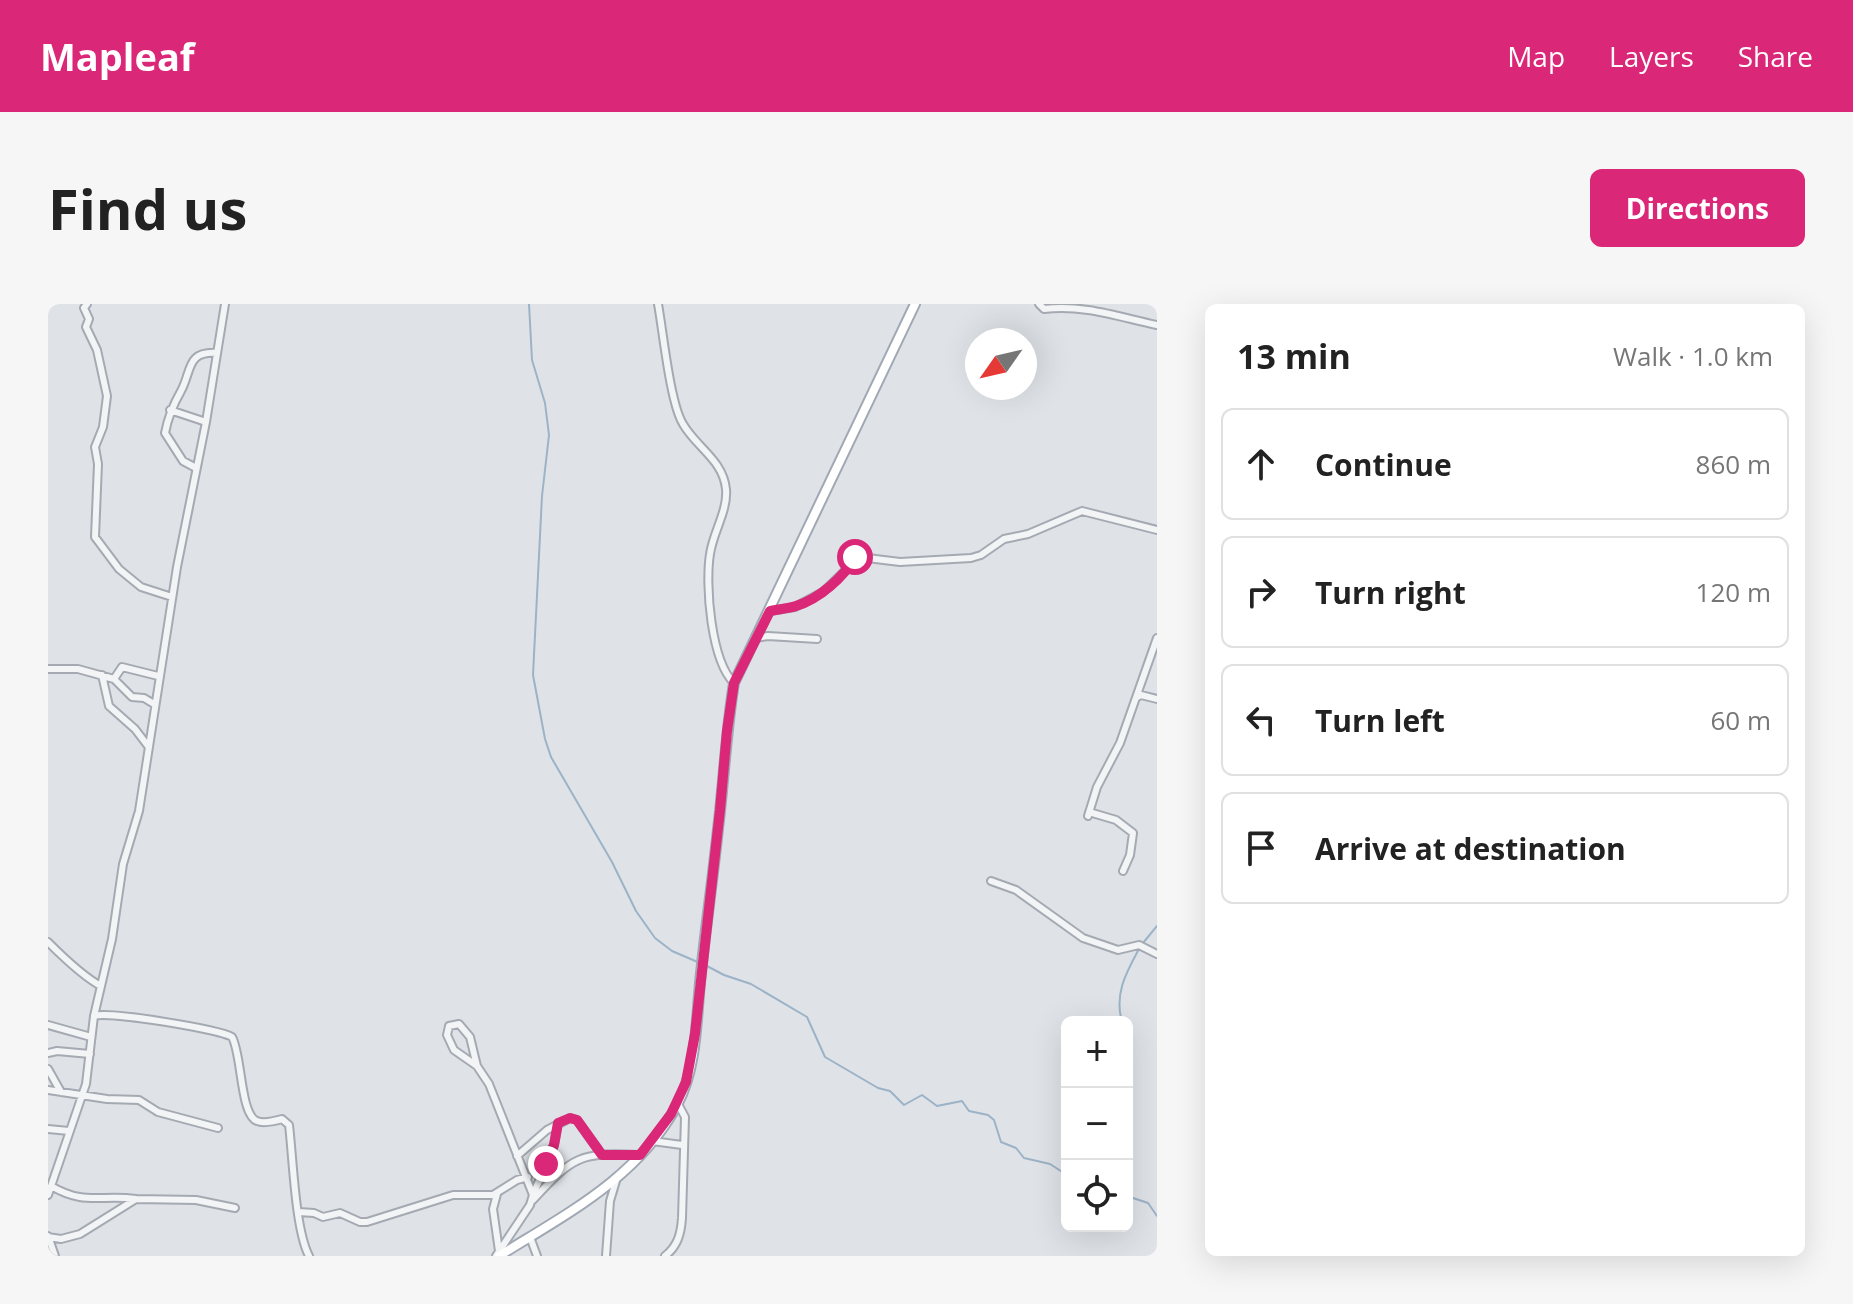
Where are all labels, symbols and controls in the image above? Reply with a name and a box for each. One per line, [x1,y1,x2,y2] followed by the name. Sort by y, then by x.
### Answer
[40,30,195,82] text: Mapleaf
[1507,37,1565,75] text: Map
[1609,37,1694,75] text: Layers
[1738,37,1813,75] text: Share
[1590,169,1805,247] button: Directions
[48,170,247,246] text: Find us
[965,328,1037,400] north arrow
[1237,333,1351,379] text: 13 min
[1613,338,1773,374] text: Walk · 1.0 km
[1239,442,1283,486] icon: ahead
[1315,444,1452,485] text: Continue
[1696,446,1771,482] text: 860 m
[837,539,873,575] route start
[1239,570,1283,614] icon: right
[1315,572,1466,613] text: Turn right
[1696,574,1771,610] text: 120 m
[1239,698,1283,742] icon: left
[1315,700,1445,741] text: Turn left
[1710,702,1771,738] text: 60 m
[1239,826,1283,870] icon: arrive
[1315,828,1626,869] text: Arrive at destination
[1061,1016,1133,1232] map controls
[1061,1016,1133,1088] button: +
[1061,1088,1133,1160] button: −
[528,1146,564,1182] route end
[1061,1160,1133,1232] button: locate

